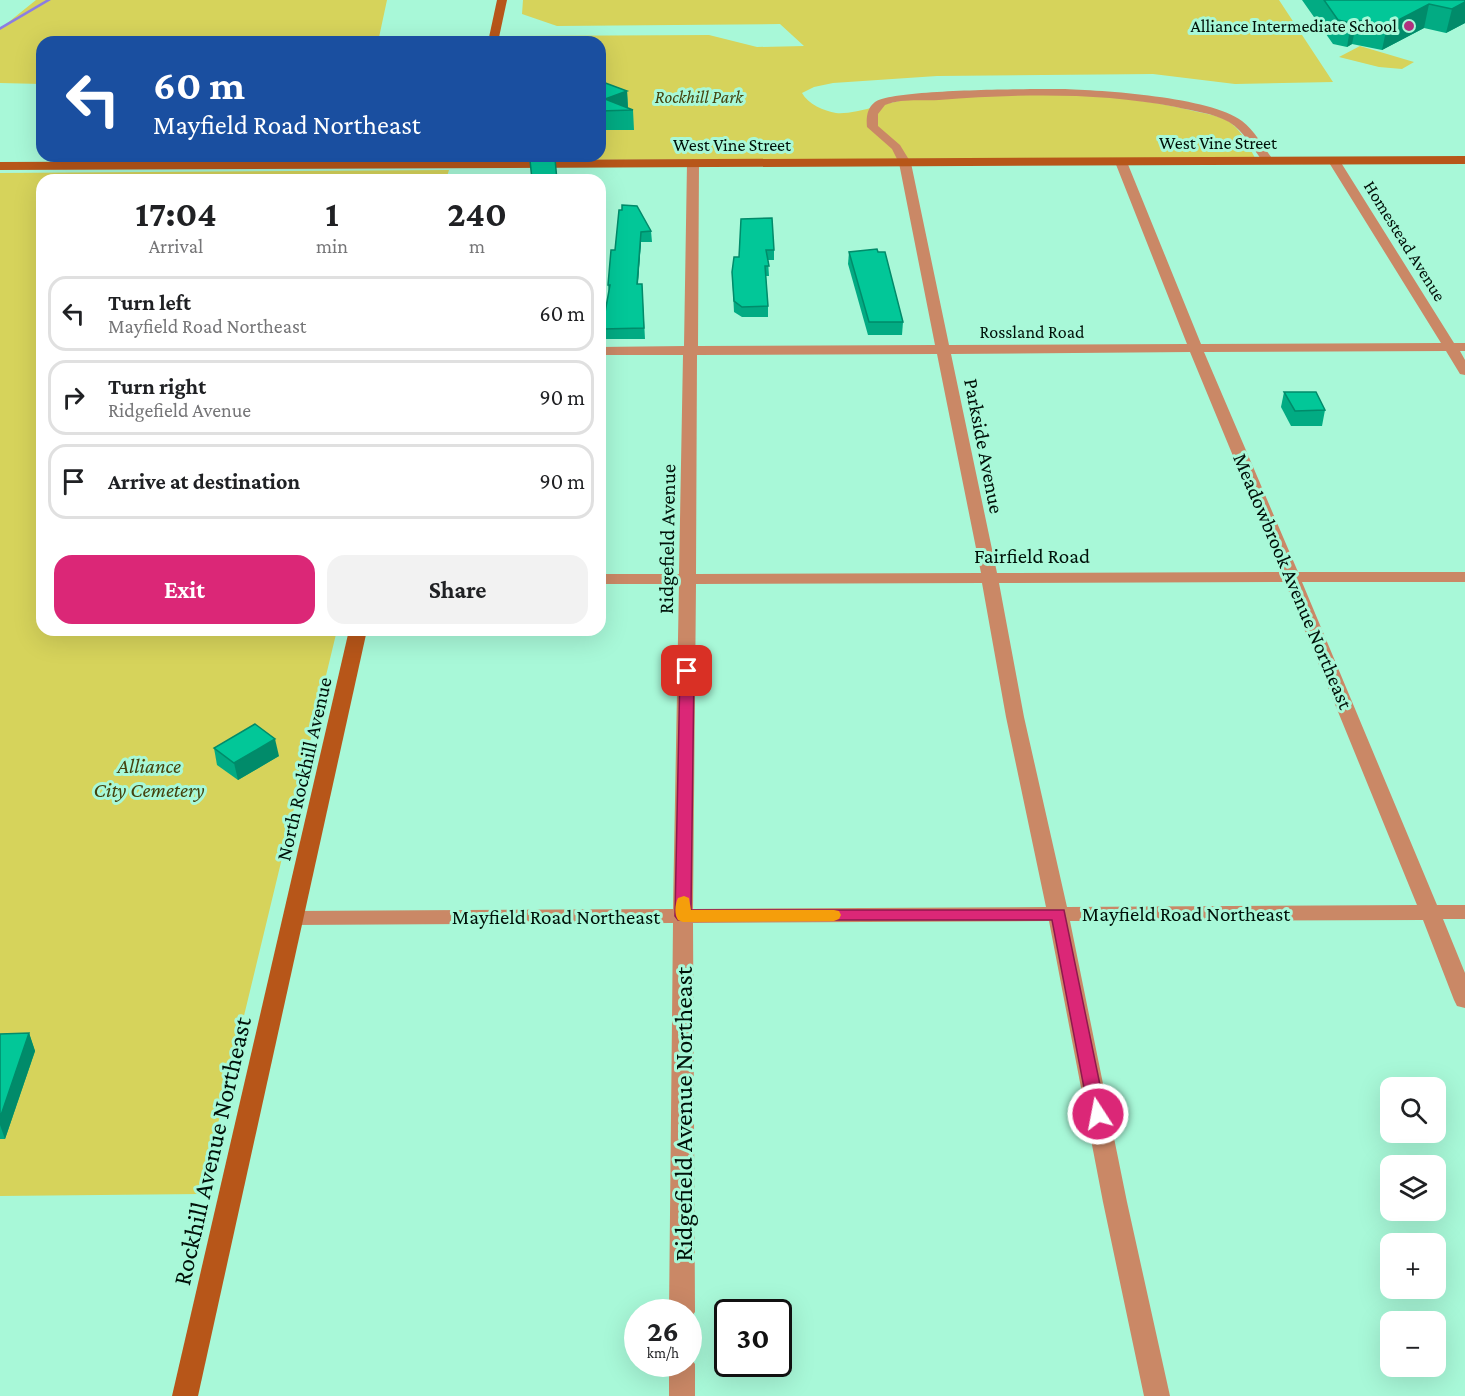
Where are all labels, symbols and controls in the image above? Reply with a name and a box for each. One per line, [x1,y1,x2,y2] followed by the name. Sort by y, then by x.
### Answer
[1191,16,1397,36] place label: Alliance Intermediate School
[1402,19,1416,33] marker: Alliance Intermediate School
[54,60,132,138] icon: left
[153,61,245,108] text: 60 m
[655,87,744,107] park label: Rockhill Park
[153,110,421,140] text: Mayfield Road Northeast
[1159,133,1278,153] street label: West Vine Street
[673,135,792,155] street label: West Vine Street
[1360,177,1450,305] street label: Homestead Avenue
[135,194,217,234] text: 17:04
[325,194,339,234] text: 1
[447,194,507,234] text: 240
[149,235,203,257] text: Arrival
[316,235,348,257] text: min
[469,235,485,257] text: m
[108,290,191,315] text: Turn left
[57,297,90,330] icon: left
[540,301,585,326] text: 60 m
[108,315,306,337] text: Mayfield Road Northeast
[980,322,1085,342] street label: Rossland Road
[108,374,206,399] text: Turn right
[959,376,1009,516] street label: Parkside Avenue
[57,381,90,414] icon: right
[540,385,585,410] text: 90 m
[108,399,251,421] text: Ridgefield Avenue
[1228,450,1358,713] street label: Meadowbrook Avenue Northeast
[654,464,680,614] street label: Ridgefield Avenue
[57,465,90,498] icon: arrive
[108,469,300,494] text: Arrive at destination
[540,469,585,494] text: 90 m
[974,544,1090,568] street label: Fairfield Road
[54,555,315,624] button: Exit
[327,555,588,624] button: Share
[661,645,712,696] pin
[670,654,703,687] icon: arrive
[271,675,337,863] street label: North Rockhill Avenue
[93,754,205,802] park label: Alliance City Cemetery
[1082,902,1291,926] street label: Mayfield Road Northeast
[452,905,661,929] street label: Mayfield Road Northeast
[669,966,698,1261] street label: Ridgefield Avenue Northeast
[167,1014,257,1288] street label: Rockhill Avenue Northeast
[1380,1077,1446,1377] map controls
[1380,1077,1446,1143] button: search
[1066,1082,1130,1146] position arrow
[1380,1155,1446,1221] button: layers
[1380,1233,1446,1299] button: +
[714,1299,792,1377] speed limit sign: 30
[1380,1311,1446,1377] button: −
[647,1314,679,1347] text: 26
[647,1345,679,1361] text: km/h

